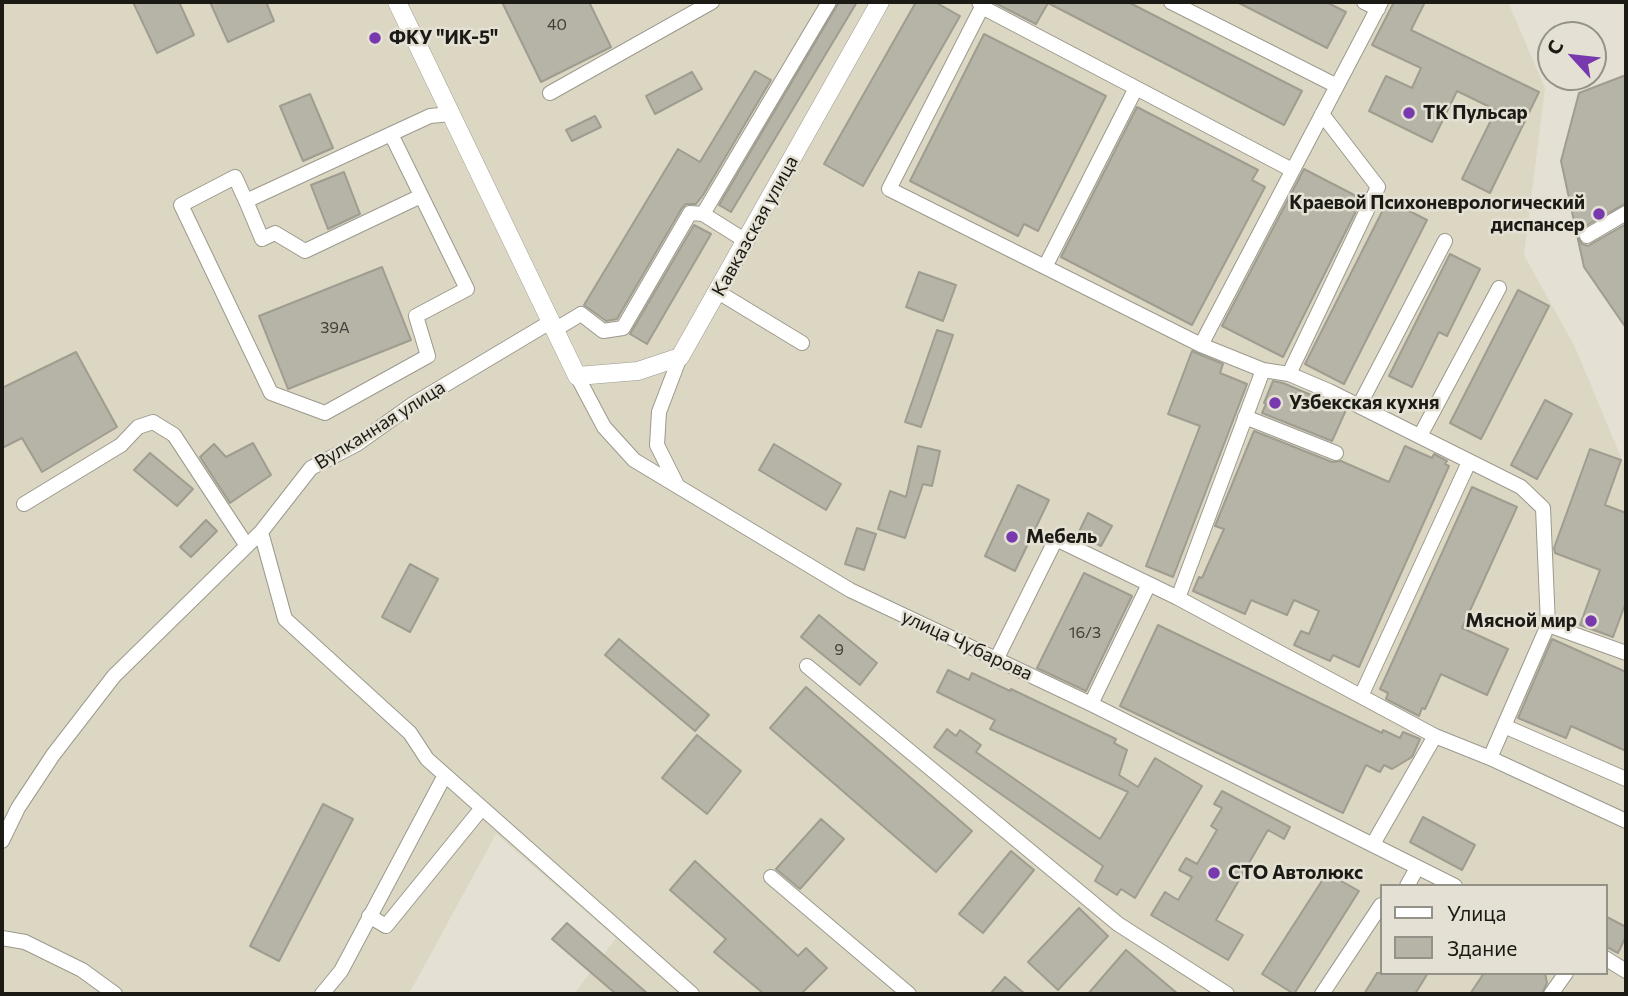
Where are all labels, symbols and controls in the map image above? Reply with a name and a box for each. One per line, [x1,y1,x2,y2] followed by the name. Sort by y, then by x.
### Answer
[547,15,567,35] house number: 40
[1537,21,1607,91] north arrow
[389,27,498,49] place label: ФКУ "ИК-5"
[367,30,383,46] marker: ФКУ "ИК-5"
[1541,36,1568,58] text: С
[1423,102,1528,124] place label: ТК Пульсар
[1401,105,1417,121] marker: ТК Пульсар
[707,152,803,300] street label: Кавказская улица
[1289,192,1585,236] place label: Краевой Психоневрологический диспансер
[1591,206,1607,222] marker: Краевой Психоневрологический диспансер
[320,318,350,338] house number: 39А
[311,376,449,474] street label: Вулканная улица
[1289,392,1440,414] place label: Узбекская кухня
[1267,395,1283,411] marker: Узбекская кухня
[1026,526,1097,548] place label: Мебель
[1004,529,1020,545] marker: Мебель
[898,605,1036,685] street label: улица Чубарова
[1466,610,1577,632] place label: Мясной мир
[1583,613,1599,629] marker: Мясной мир
[1069,623,1101,643] house number: 16/3
[834,640,844,660] house number: 9
[1228,862,1363,884] place label: СТО Автолюкс
[1206,865,1222,881] marker: СТО Автолюкс
[1380,884,1607,975] legend
[1447,900,1506,925] text: Улица
[1447,935,1517,960] text: Здание

